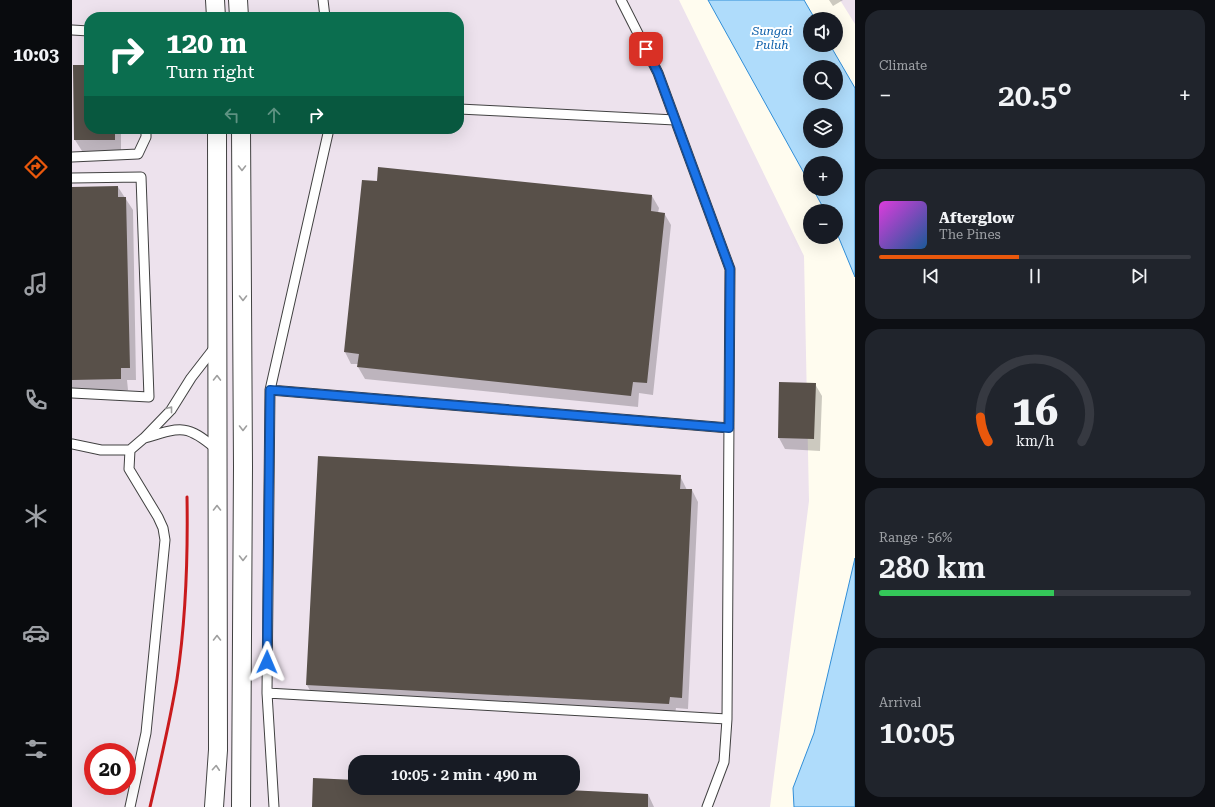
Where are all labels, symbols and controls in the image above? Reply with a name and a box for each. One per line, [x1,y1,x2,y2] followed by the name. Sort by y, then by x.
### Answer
[803,12,843,244] map controls
[803,12,843,52] button: sound
[751,24,792,52] water label: Sungai Puluh
[166,27,247,60] text: 120 m
[100,28,152,80] icon: right
[629,32,663,66] pin
[635,38,657,60] icon: arrive
[13,44,59,65] text: 10:03
[879,58,927,73] text: Climate
[803,60,843,100] button: search
[166,61,254,82] text: Turn right
[998,78,1072,113] text: 20.5°
[879,83,891,108] text: −
[1179,83,1191,108] text: +
[221,104,243,126] icon: left
[263,104,285,126] icon: ahead
[305,104,327,126] icon: right
[803,108,843,148] button: layers
[22,153,50,181] icon: directions
[803,156,843,196] button: +
[238,165,246,171] one-way arrow
[803,204,843,244] button: −
[939,209,1014,227] text: Afterglow
[939,227,1001,242] text: The Pines
[920,265,942,287] icon: previous
[1024,265,1046,287] icon: pause
[1128,265,1150,287] icon: next
[22,270,50,298] icon: music
[239,295,247,301] one-way arrow
[213,375,222,381] one-way arrow
[1012,385,1058,434] text: 16
[22,386,50,414] icon: phone
[165,407,172,414] one-way arrow
[239,425,247,431] one-way arrow
[1016,432,1054,448] text: km/h
[22,502,50,530] icon: climate
[213,505,221,511] one-way arrow
[879,530,952,545] text: Range · 56%
[879,550,986,585] text: 280 km
[239,555,247,561] one-way arrow
[22,619,50,647] icon: car
[213,635,221,641] one-way arrow
[246,641,288,683] position arrow
[879,695,921,710] text: Arrival
[879,715,955,750] text: 10:05
[22,735,50,763] icon: filters
[84,743,136,795] speed limit sign: 20
[212,765,221,771] one-way arrow
[391,766,537,784] text: 10:05 · 2 min · 490 m

